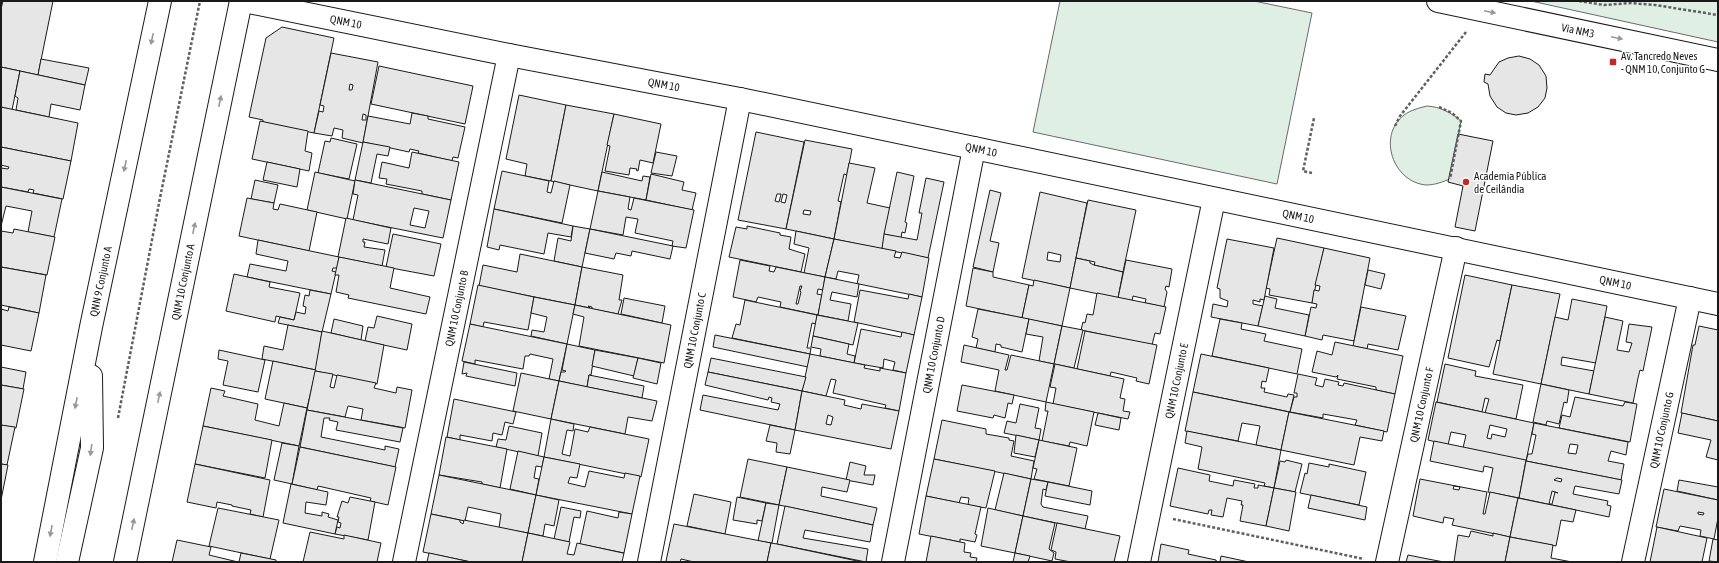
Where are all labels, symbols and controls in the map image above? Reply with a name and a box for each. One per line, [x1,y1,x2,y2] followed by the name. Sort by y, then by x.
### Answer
[1484,9,1496,15] one-way arrow
[329,13,363,31] street label: QNM 10
[1560,21,1596,40] street label: Via NM3
[149,33,155,45] one-way arrow
[1611,36,1623,42] one-way arrow
[1621,50,1705,75] place label: Av. Tancredo Neves - QNM 10, Conjunto G
[1608,57,1618,67] marker: Av. Tancredo Neves - QNM 10, Conjunto G
[647,76,681,93] street label: QNM 10
[218,95,224,107] one-way arrow
[964,140,998,159] street label: QNM 10
[122,160,128,172] one-way arrow
[1474,170,1546,195] place label: Academia Pública de Ceilândia
[1461,177,1471,187] marker: Academia Pública de Ceilândia
[1281,207,1315,225] street label: QNM 10
[191,222,197,234] one-way arrow
[169,242,197,321] street label: QNM 10 Conjunto A
[87,245,114,318] street label: QNN 9 Conjunto A
[443,269,470,347] street label: QNM 10 Conjunto B
[1598,273,1632,292] street label: QNM 10
[681,291,708,369] street label: QNM 10 Conjunto C
[920,315,947,394] street label: QNM 10 Conjunto D
[1163,342,1190,420] street label: QNM 10 Conjunto E
[1407,366,1436,443] street label: QNM 10 Conjunto F
[156,390,162,403] one-way arrow
[1647,391,1676,469] street label: QNM 10 Conjunto G
[73,397,79,409] one-way arrow
[88,443,94,456] one-way arrow
[130,518,136,530] one-way arrow
[48,525,54,537] one-way arrow

